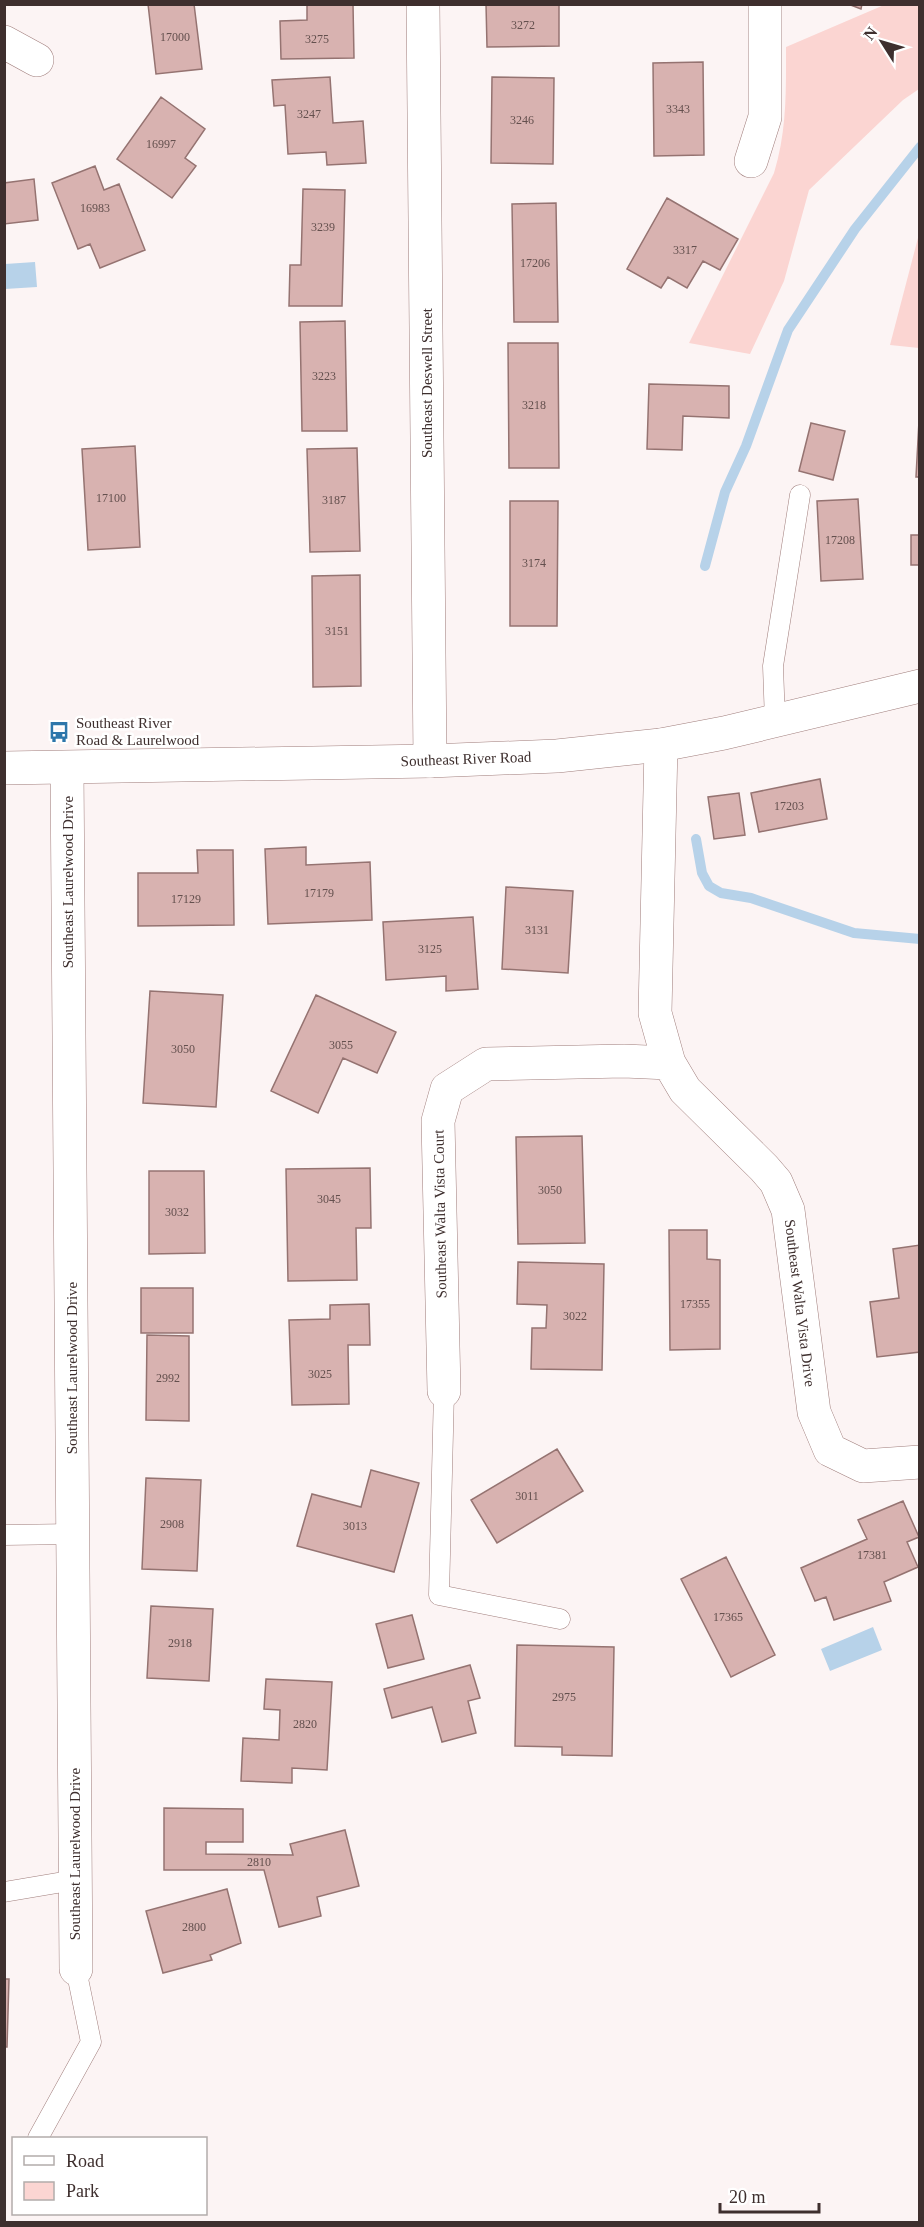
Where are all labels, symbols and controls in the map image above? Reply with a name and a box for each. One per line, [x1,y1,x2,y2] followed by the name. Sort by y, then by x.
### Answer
[852,12,912,72] north arrow
[511,18,535,32] house number: 3272
[860,23,881,43] text: N
[160,30,190,44] house number: 17000
[305,32,329,46] house number: 3275
[666,102,690,116] house number: 3343
[297,107,321,121] house number: 3247
[510,113,534,127] house number: 3246
[146,137,176,151] house number: 16997
[80,201,110,215] house number: 16983
[311,220,335,234] house number: 3239
[673,243,697,257] house number: 3317
[520,256,550,270] house number: 17206
[419,307,435,458] street label: Southeast Deswell Street
[312,369,336,383] house number: 3223
[522,398,546,412] house number: 3218
[96,491,126,505] house number: 17100
[322,493,346,507] house number: 3187
[825,533,855,547] house number: 17208
[522,556,546,570] house number: 3174
[325,624,349,638] house number: 3151
[76,715,200,748] place label: Southeast River Road & Laurelwood
[47,720,71,744] bus stop icon: Southeast River Road & Laurelwood
[400,749,532,769] street label: Southeast River Road
[60,795,76,968] street label: Southeast Laurelwood Drive
[774,799,804,813] house number: 17203
[304,886,334,900] house number: 17179
[171,892,201,906] house number: 17129
[525,923,549,937] house number: 3131
[418,942,442,956] house number: 3125
[329,1038,353,1052] house number: 3055
[171,1042,195,1056] house number: 3050
[431,1129,449,1298] street label: Southeast Walta Vista Court
[538,1183,562,1197] house number: 3050
[317,1192,341,1206] house number: 3045
[165,1205,189,1219] house number: 3032
[782,1218,818,1388] street label: Southeast Walta Vista Drive
[64,1281,80,1454] street label: Southeast Laurelwood Drive
[680,1297,710,1311] house number: 17355
[563,1309,587,1323] house number: 3022
[308,1367,332,1381] house number: 3025
[156,1371,180,1385] house number: 2992
[515,1489,539,1503] house number: 3011
[160,1517,184,1531] house number: 2908
[343,1519,367,1533] house number: 3013
[857,1548,887,1562] house number: 17381
[713,1610,743,1624] house number: 17365
[168,1636,192,1650] house number: 2918
[552,1690,576,1704] house number: 2975
[293,1717,317,1731] house number: 2820
[67,1767,83,1940] street label: Southeast Laurelwood Drive
[247,1855,271,1869] house number: 2810
[182,1920,206,1934] house number: 2800
[12,2137,207,2215] legend
[66,2151,104,2171] text: Road
[720,2176,819,2214] scale bar
[66,2181,99,2201] text: Park
[729,2187,766,2207] text: 20 m

